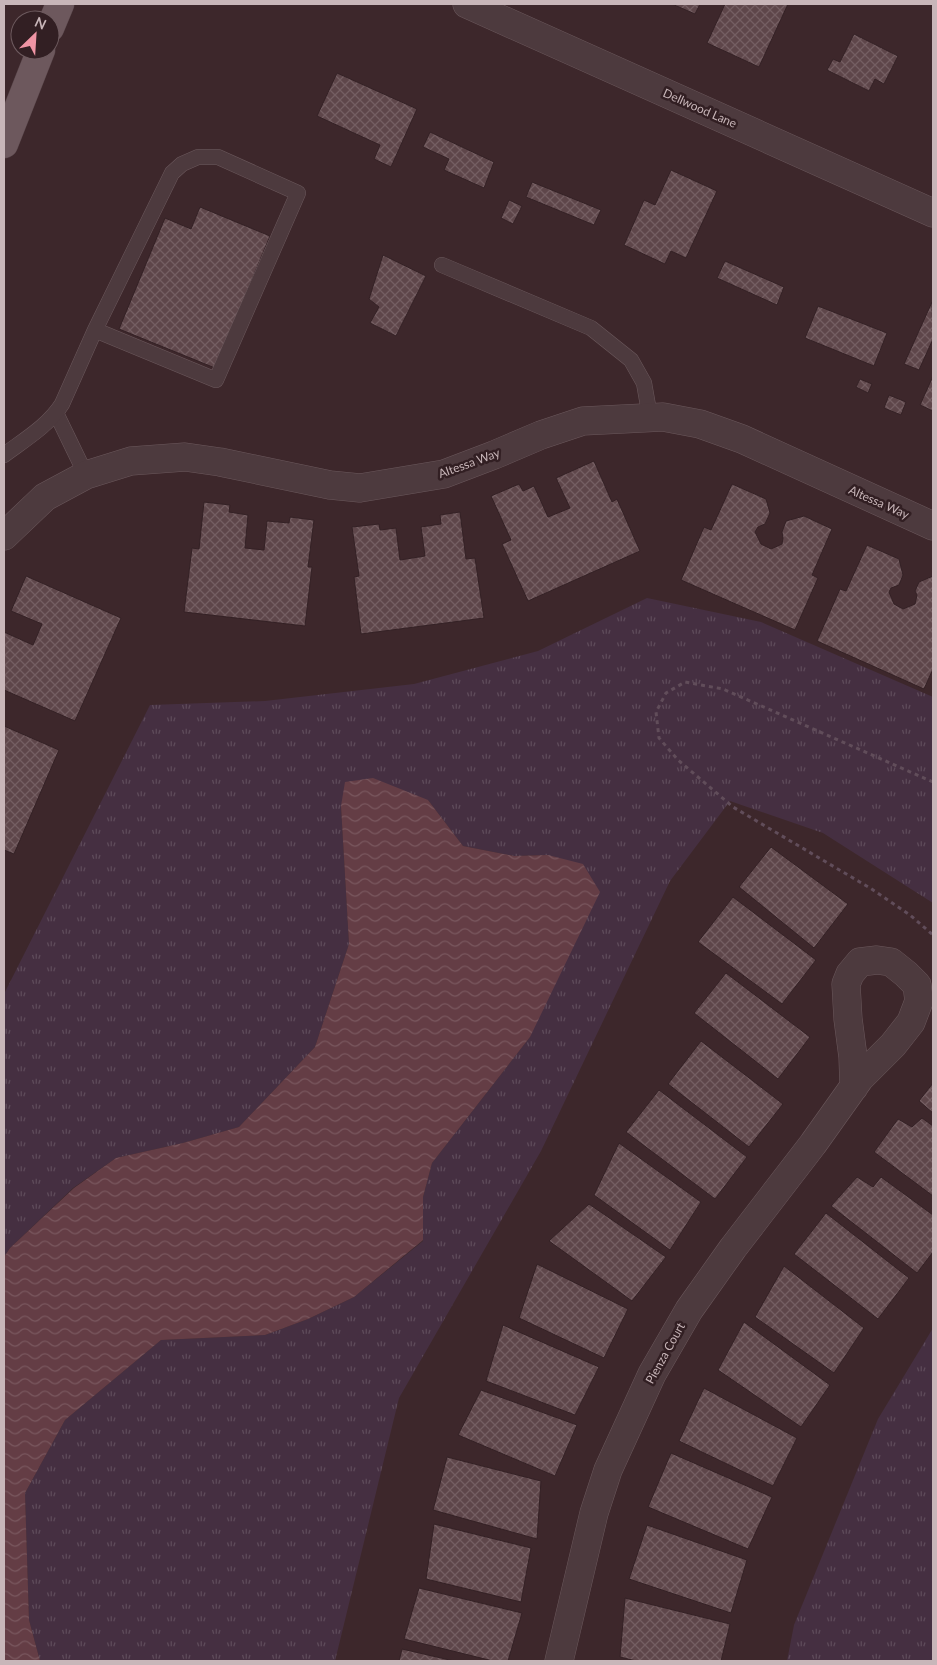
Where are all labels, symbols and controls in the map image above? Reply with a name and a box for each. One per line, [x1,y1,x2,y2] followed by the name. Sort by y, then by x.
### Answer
[10,10,60,60] north arrow
[32,13,49,33] text: N
[661,85,739,131] street label: Dellwood Lane
[436,445,503,481] street label: Altessa Way
[846,482,912,522] street label: Altessa Way
[642,1319,688,1386] street label: Pienza Court

